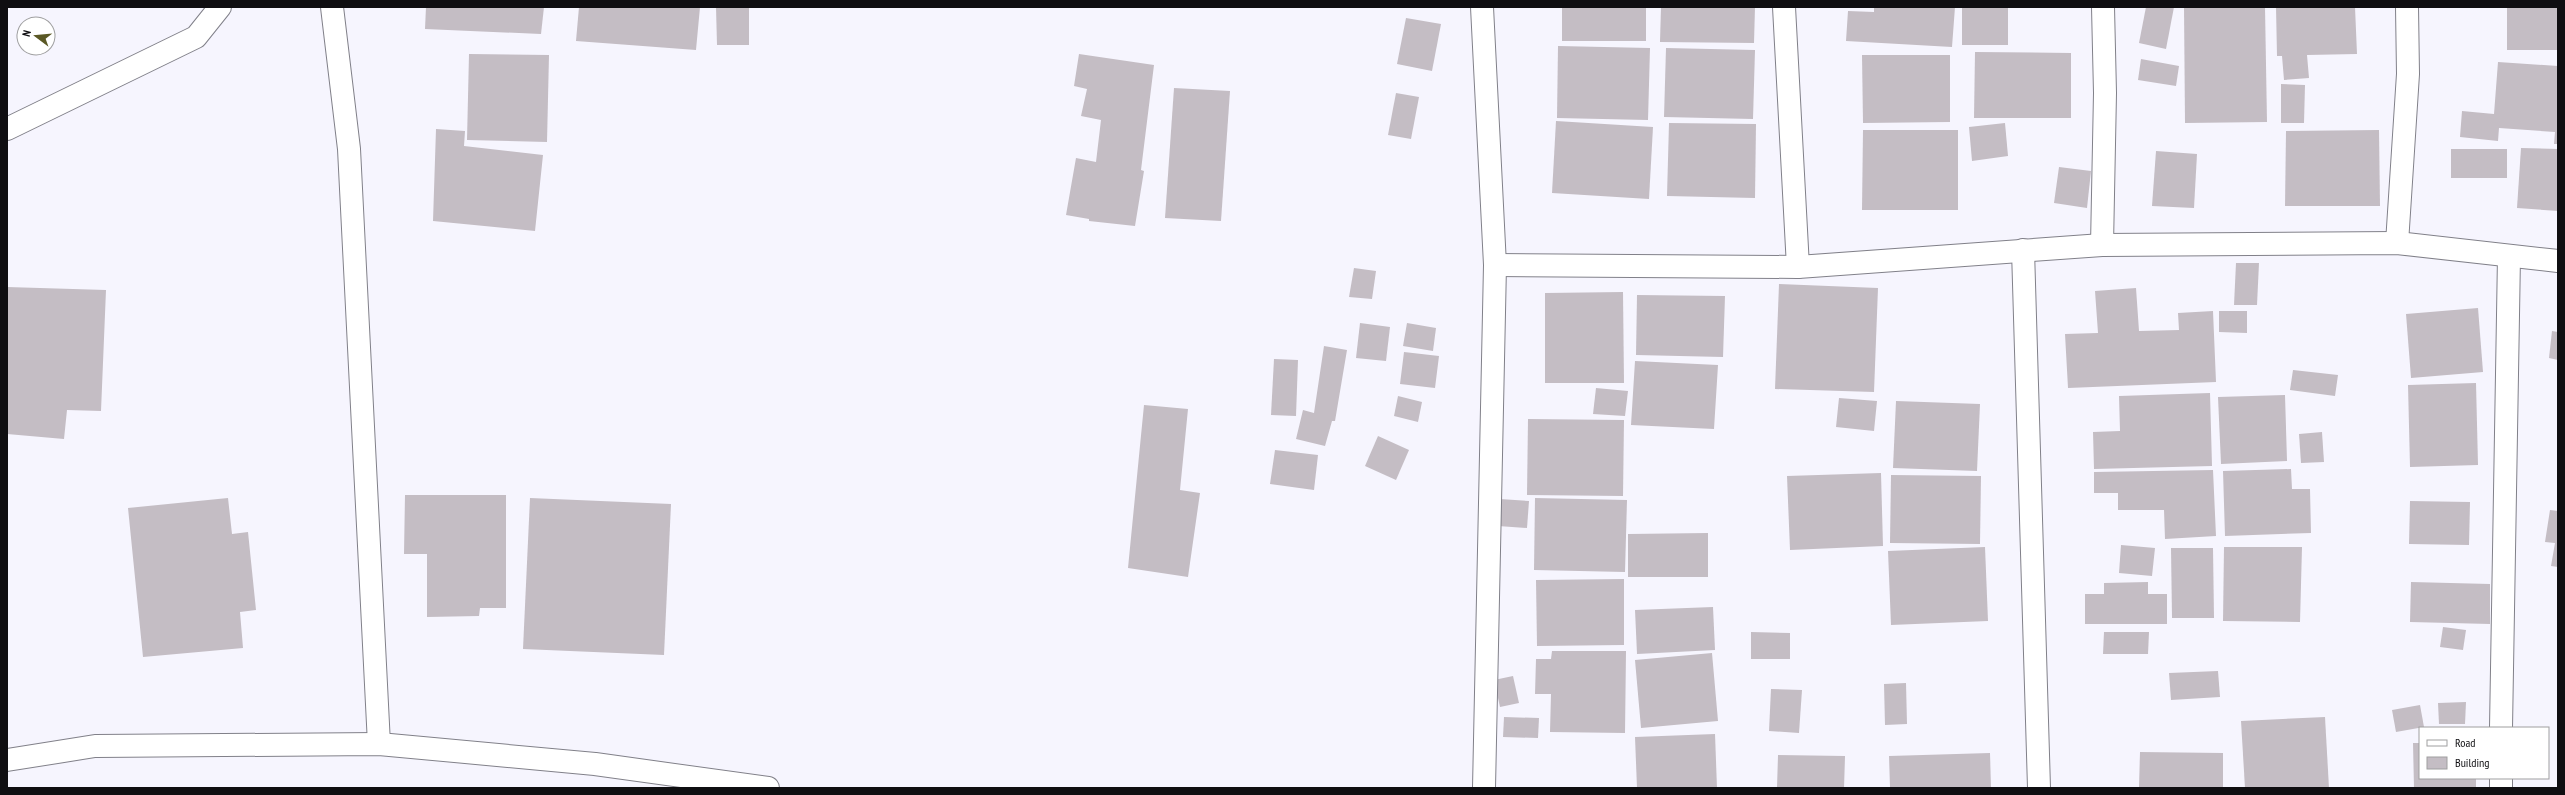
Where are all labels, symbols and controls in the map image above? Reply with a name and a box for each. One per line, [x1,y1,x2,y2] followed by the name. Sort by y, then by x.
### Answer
[16,16,56,56] north arrow
[19,28,34,38] text: N
[2419,727,2549,779] legend
[2455,735,2475,750] text: Road
[2455,755,2490,770] text: Building

